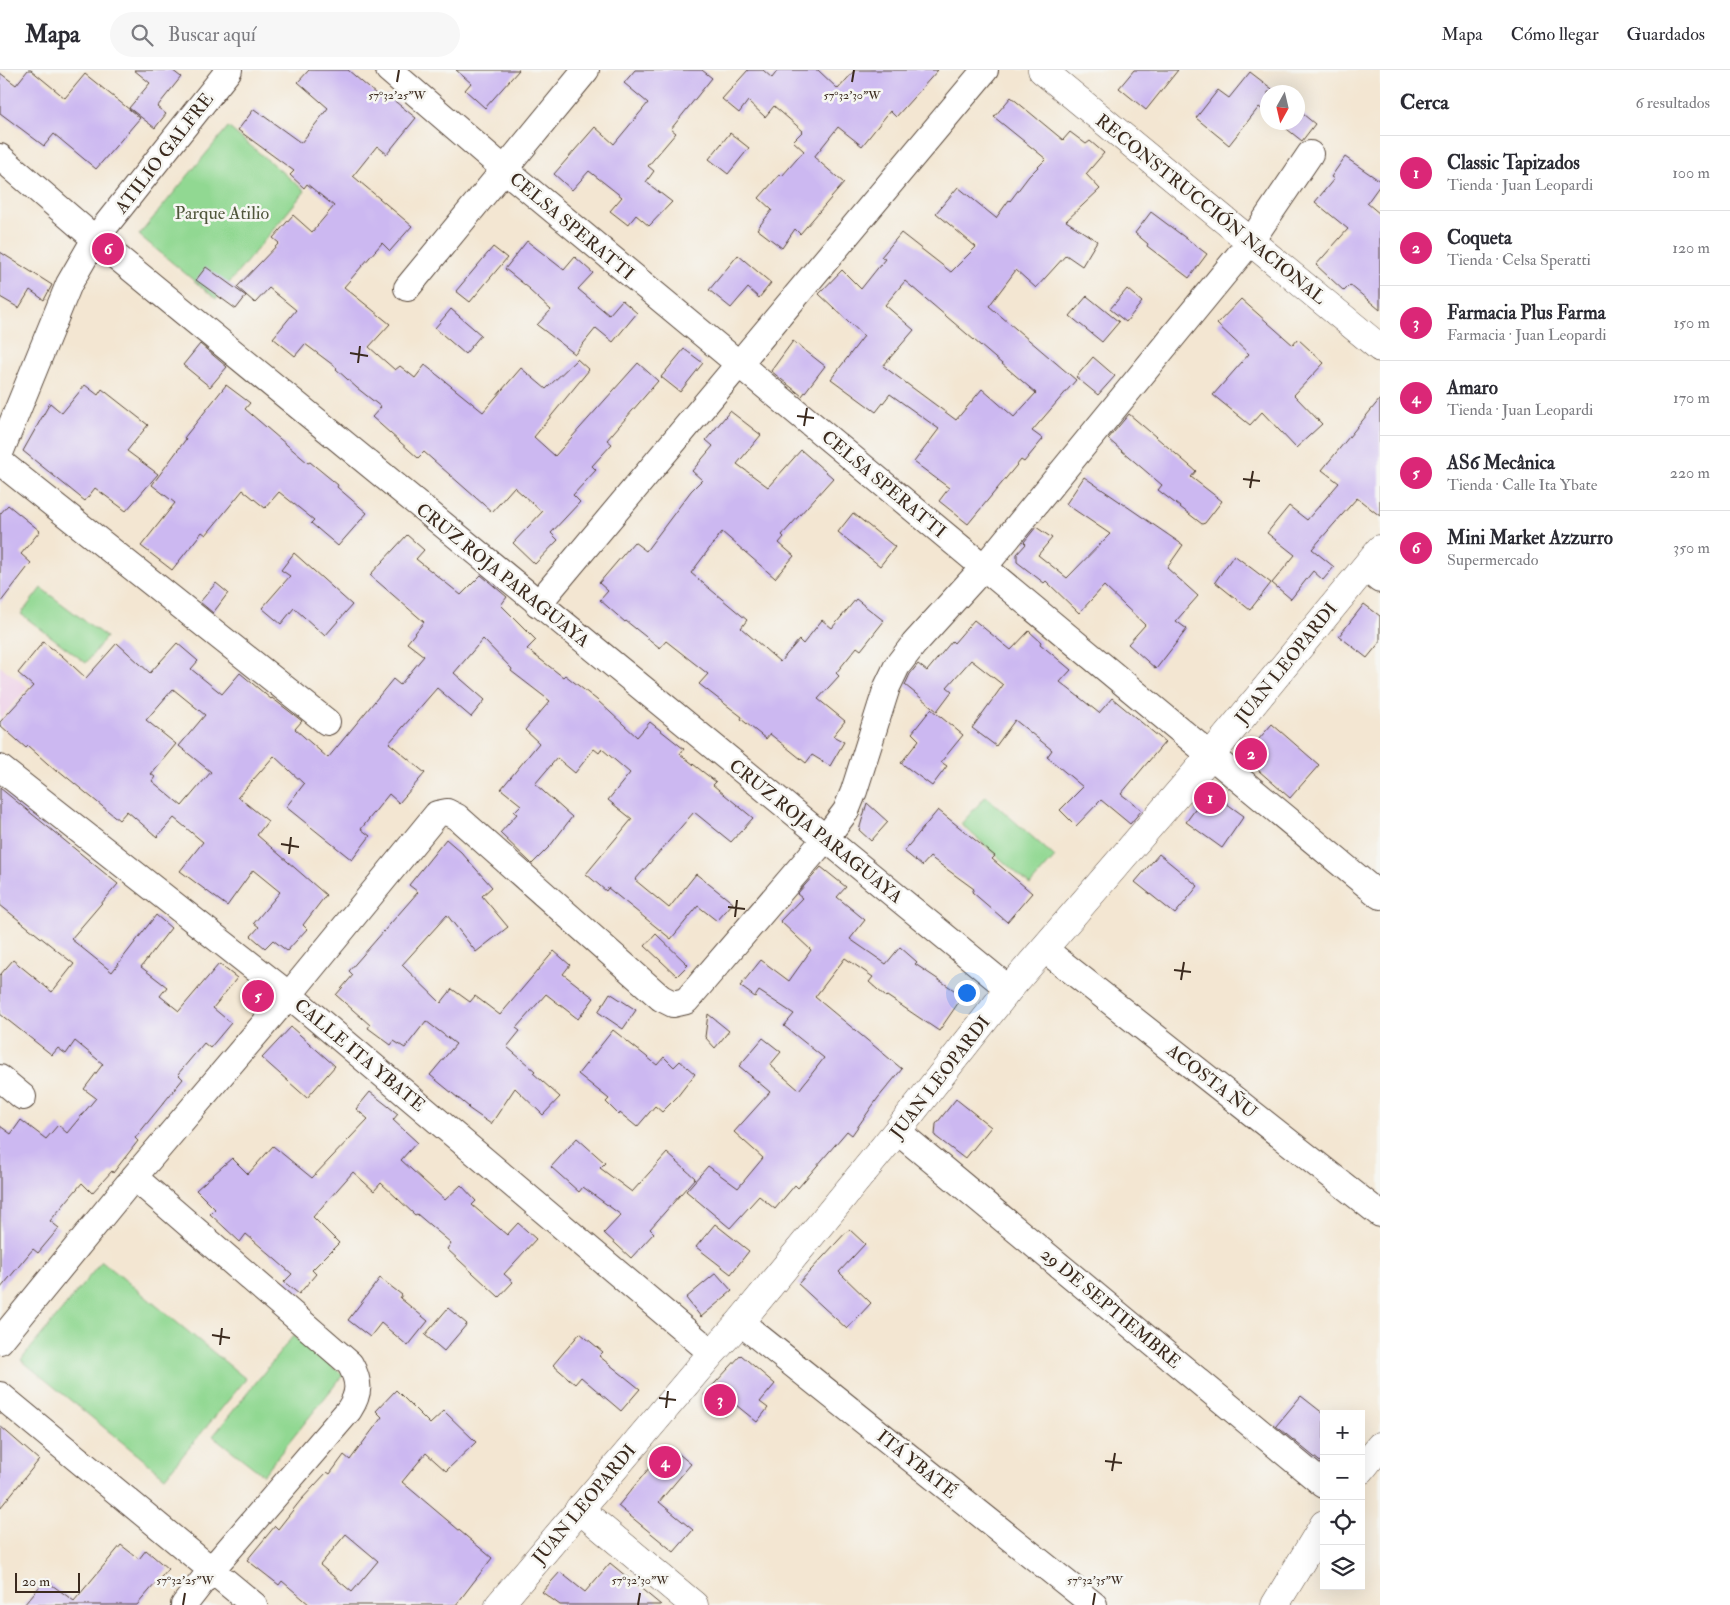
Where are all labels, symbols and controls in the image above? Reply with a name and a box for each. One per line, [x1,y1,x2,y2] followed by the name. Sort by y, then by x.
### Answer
[110,12,460,57] search box
[25,19,80,50] text: Mapa
[128,21,156,49] icon: search
[168,23,256,47] text: Buscar aquí
[1442,23,1483,46] text: Mapa
[1511,23,1599,46] text: Cómo llegar
[1627,23,1705,46] text: Guardados
[1260,85,1305,130] north arrow
[110,88,219,219] street label: ATILIO GALFRE
[368,88,427,103] text: 57°32'25"W
[824,88,881,103] text: 57°32'30"W
[1400,89,1449,116] text: Cerca
[1635,93,1710,113] text: 6 resultados
[1091,109,1331,310] street label: RECONSTRUCCIÓN NACIONAL
[1447,151,1580,175] text: Classic Tapizados
[1413,163,1419,183] text: 1
[1672,163,1710,183] text: 100 m
[505,167,639,285] street label: CELSA SPERATTI
[1447,175,1593,195] text: Tienda · Juan Leopardi
[175,202,269,225] park label: Parque Atilio
[1447,226,1512,250] text: Coqueta
[92,230,124,268] pin: 6
[1412,238,1420,258] text: 2
[1672,238,1710,258] text: 120 m
[1447,250,1591,270] text: Tienda · Celsa Speratti
[1447,301,1605,325] text: Farmacia Plus Farma
[1413,313,1419,333] text: 3
[1673,313,1710,333] text: 150 m
[1447,325,1607,345] text: Farmacia · Juan Leopardi
[1447,376,1498,400] text: Amaro
[1412,388,1420,408] text: 4
[1673,388,1710,408] text: 170 m
[1447,400,1593,420] text: Tienda · Juan Leopardi
[817,425,951,543] street label: CELSA SPERATTI
[1447,451,1555,475] text: AS6 Mecânica
[1412,463,1420,483] text: 5
[1670,463,1710,483] text: 220 m
[1447,475,1597,495] text: Tienda · Calle Ita Ybate
[411,498,595,653] street label: CRUZ ROJA PARAGUAYA
[1447,526,1613,550] text: Mini Market Azzurro
[1412,538,1420,558] text: 6
[1673,538,1710,558] text: 350 m
[1447,550,1538,570] text: Supermercado
[1230,598,1342,730] street label: JUAN LEOPARDI
[1235,735,1267,773] pin: 2
[724,754,908,909] street label: CRUZ ROJA PARAGUAYA
[1194,779,1226,817] pin: 1
[242,977,274,1015] pin: 5
[954,980,980,1006] your location
[289,994,430,1117] street label: CALLE ITA YBATE
[885,1011,996,1144] street label: JUAN LEOPARDI
[1161,1038,1261,1124] street label: ACOSTA ÑU
[1036,1243,1185,1374] street label: 29 DE SEPTIEMBRE
[704,1381,736,1419] pin: 3
[1320,1410,1365,1590] map controls
[1320,1410,1365,1455] button: +
[872,1425,962,1504] street label: ITÁ YBATÉ
[527,1440,641,1570] street label: JUAN LEOPARDI
[649,1443,681,1481] pin: 4
[1320,1455,1365,1500] button: −
[1320,1500,1365,1545] button: locate
[1320,1545,1365,1590] button: layers
[15,1570,80,1593] scale bar
[22,1573,50,1590] text: 20 m
[156,1573,215,1588] text: 57°32'25"W
[612,1573,669,1588] text: 57°32'30"W
[1067,1573,1124,1588] text: 57°32'35"W

